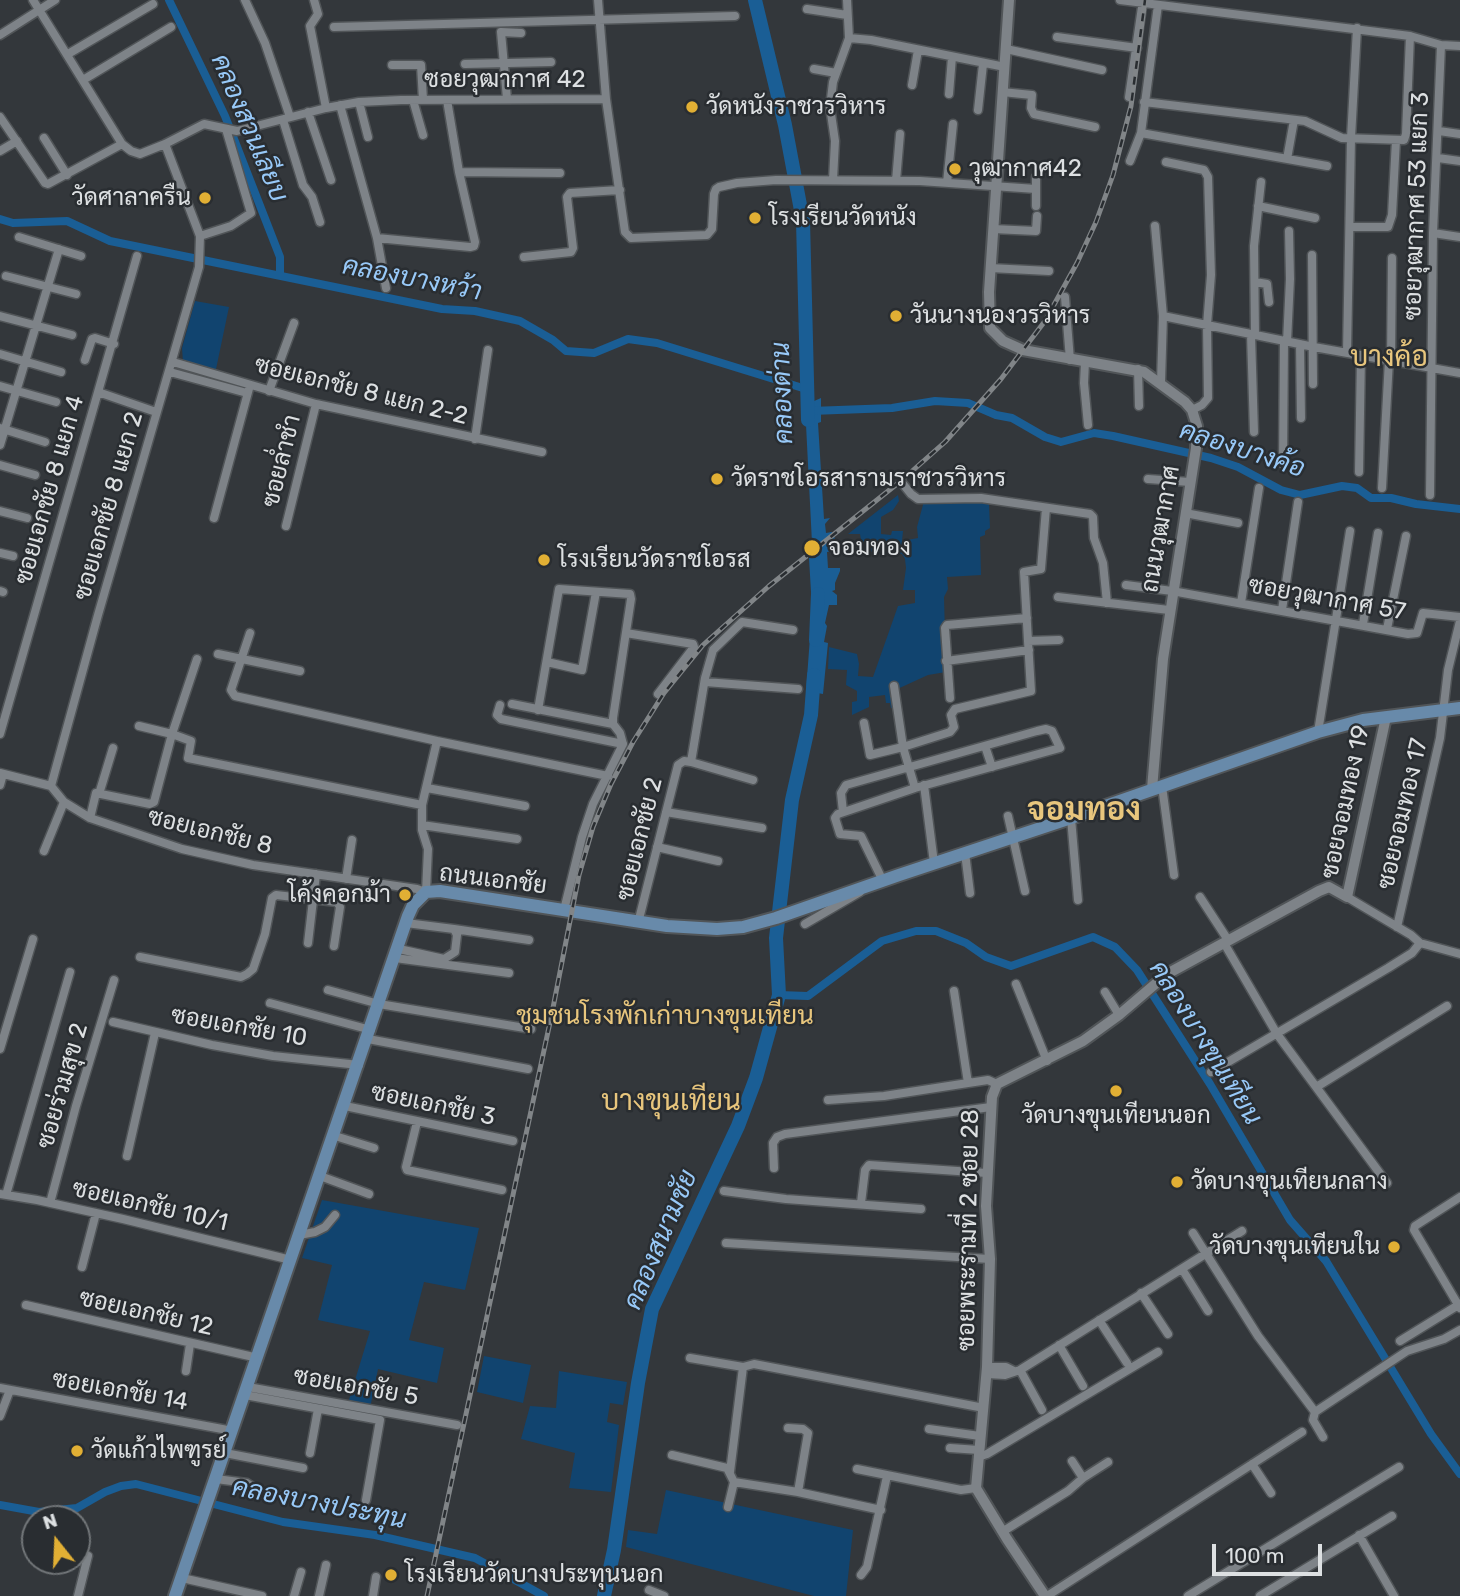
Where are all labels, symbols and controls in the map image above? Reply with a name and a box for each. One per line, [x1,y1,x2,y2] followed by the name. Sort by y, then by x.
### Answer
[204,49,294,207] water label: คลองสวนเลียบ
[424,66,586,94] street label: ซอยวุฒากาศ 42
[1399,91,1435,321] street label: ซอยวุฒากาศ 53 แยก 3
[706,93,886,121] place label: วัดหนังราชวรวิหาร
[684,99,700,115] marker: วัดหนังราชวรวิหาร
[969,155,1082,183] place label: วุฒากาศ42
[947,161,963,177] marker: วุฒากาศ42
[71,184,191,212] place label: วัดศาลาครืน
[197,190,213,206] marker: วัดศาลาครืน
[769,204,917,232] place label: โรงเรียนวัดหนัง
[747,210,763,226] marker: โรงเรียนวัดหนัง
[340,250,484,308] water label: คลองบางหว้า
[910,302,1090,330] place label: วันนางนองวรวิหาร
[888,308,904,324] marker: วันนางนองวรวิหาร
[766,341,800,445] water label: คลองด่าน
[1350,341,1428,375] district label: บางค้อ
[251,351,471,431] street label: ซอยเอกชัย 8 แยก 2-2
[9,392,91,588] street label: ซอยเอกชัย 8 แยก 4
[68,408,150,604] street label: ซอยเอกชัย 8 แยก 2
[257,412,307,510] street label: ซอยล่ำชำ
[1175,415,1309,485] water label: คลองบางค้อ
[1136,463,1186,595] street label: ถนนวุฒากาศ
[731,465,1006,493] place label: วัดราชโอรสารามราชวรวิหาร
[709,471,725,487] marker: วัดราชโอรสารามราชวรวิหาร
[828,534,911,562] place label: จอมทอง
[802,538,822,558] marker: จอมทอง
[558,546,751,574] place label: โรงเรียนวัดราชโอรส
[536,552,552,568] marker: โรงเรียนวัดราชโอรส
[1246,571,1408,627] street label: ซอยวุฒากาศ 57
[1316,723,1376,881] street label: ซอยจอมทอง 19
[1372,736,1434,892] street label: ซอยจอมทอง 17
[611,774,669,904] street label: ซอยเอกชัย 2
[1027,792,1141,830] district label: จอมทอง
[145,803,275,861] street label: ซอยเอกชัย 8
[438,859,548,901] street label: ถนนเอกชัย
[288,881,391,909] place label: โค้งคอกม้า
[397,887,413,903] marker: โค้งคอกม้า
[1142,955,1268,1131] water label: คลองบางขุนเทียน
[516,1000,814,1032] district label: ชุมชนโรงพักเก่าบางขุนเทียน
[169,1001,309,1053] street label: ซอยเอกชัย 10
[31,1020,95,1152] street label: ซอยร่วมสุข 2
[368,1078,498,1132] street label: ซอยเอกชัย 3
[1108,1083,1124,1099] marker: วัดบางขุนเทียนนอก
[601,1085,741,1119] district label: บางขุนเทียน
[1021,1102,1211,1130] place label: วัดบางขุนเทียนนอก
[952,1109,986,1351] street label: ซอยพระรามที่ 2 ซอย 28
[618,1165,704,1315] water label: คลองสนามชัย
[1191,1168,1388,1196] place label: วัดบางขุนเทียนกลาง
[69,1174,231,1238] street label: ซอยเอกชัย 10/1
[1169,1174,1185,1190] marker: วัดบางขุนเทียนกลาง
[1209,1233,1380,1261] place label: วัดบางขุนเทียนใน
[1386,1239,1402,1255] marker: วัดบางขุนเทียนใน
[76,1284,216,1342] street label: ซอยเอกชัย 12
[291,1362,421,1412] street label: ซอยเอกชัย 5
[50,1365,190,1417] street label: ซอยเอกชัย 14
[91,1437,226,1465] place label: วัดแก้วไพฑูรย์
[69,1443,85,1459] marker: วัดแก้วไพฑูรย์
[230,1472,408,1536] water label: คลองบางประทุน
[21,1505,91,1575] north arrow
[40,1508,60,1535] text: N
[1215,1530,1325,1574] scale bar
[1225,1543,1284,1568] text: 100 m
[405,1561,664,1589] place label: โรงเรียนวัดบางประทุนนอก
[383,1567,399,1583] marker: โรงเรียนวัดบางประทุนนอก

